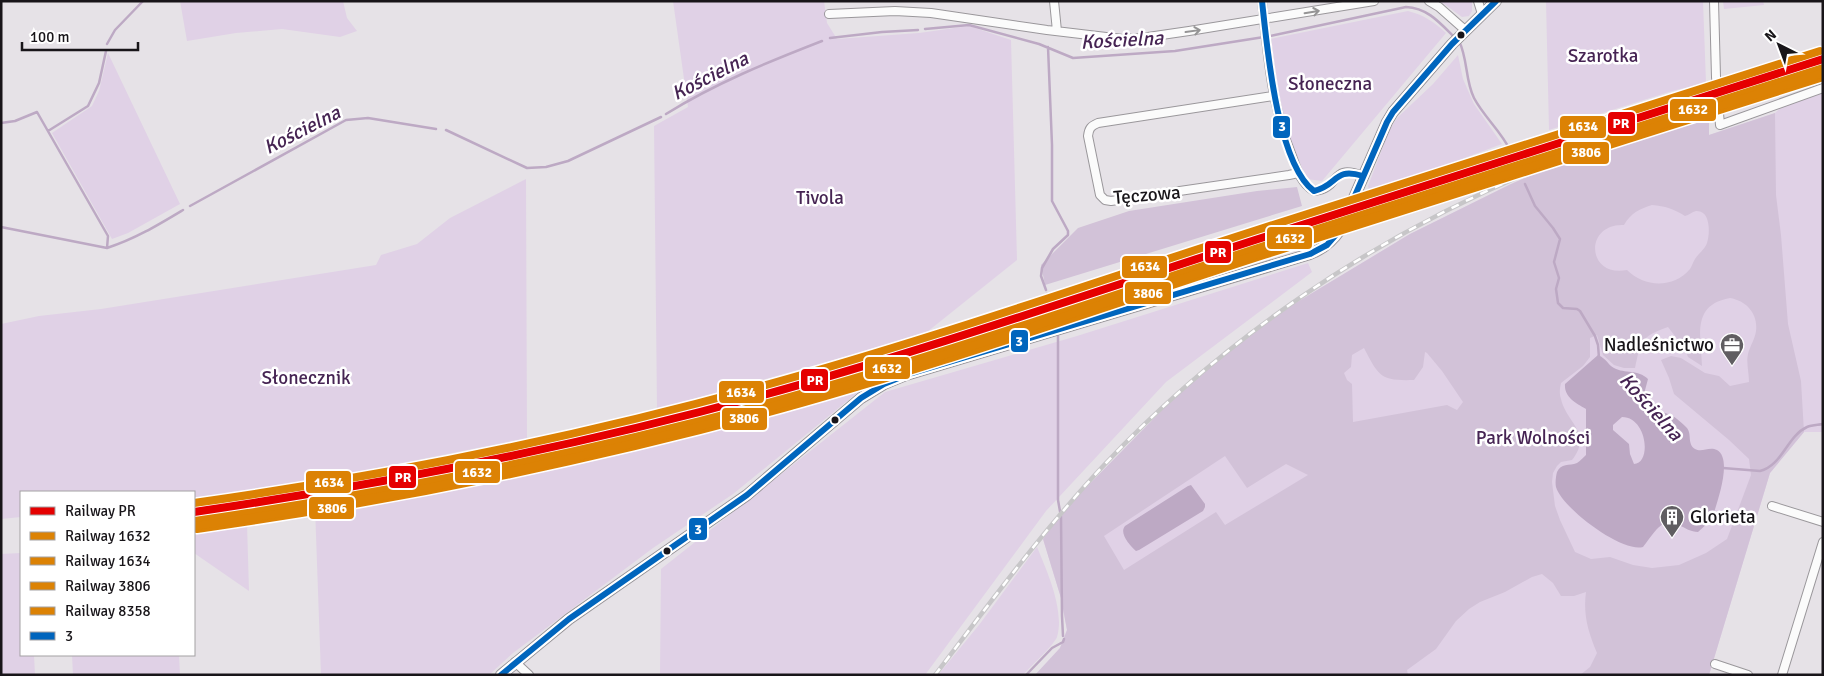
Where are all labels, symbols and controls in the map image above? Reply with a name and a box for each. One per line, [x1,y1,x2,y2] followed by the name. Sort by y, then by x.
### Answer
[1304,6,1320,16] one-way arrow
[22,20,139,52] scale bar
[1754,20,1804,70] north arrow
[1080,25,1165,55] water label: Kościelna
[1184,25,1200,35] one-way arrow
[1761,26,1780,45] text: N
[30,28,70,46] text: 100 m
[1456,30,1466,40] unlabelled marker
[1568,44,1638,68] park label: Szarotka
[667,46,753,106] water label: Kościelna
[1288,72,1372,96] park label: Słoneczna
[1669,98,1717,122] line badge: 1632
[259,100,345,160] water label: Kościelna
[1678,101,1708,118] text: 1632
[1607,111,1636,135] line badge: PR
[1272,115,1291,139] line badge: 3
[1559,115,1607,139] line badge: 1634
[1613,115,1630,132] text: PR
[1278,118,1286,135] text: 3
[1568,118,1599,135] text: 1634
[1562,141,1610,165] line badge: 3806
[1571,144,1602,161] text: 3806
[1112,180,1182,210] street label: Tęczowa
[796,186,844,210] park label: Tivola
[1266,226,1313,250] line badge: 1632
[1275,230,1305,247] text: 1632
[1204,240,1232,264] line badge: PR
[1210,244,1227,261] text: PR
[1121,255,1168,279] line badge: 1634
[1130,258,1161,275] text: 1634
[1124,281,1172,305] line badge: 3806
[1133,285,1164,302] text: 3806
[1010,329,1029,353] line badge: 3
[1719,332,1745,366] office icon: Nadleśnictwo
[1015,333,1023,350] text: 3
[1604,333,1714,357] place label: Nadleśnictwo
[864,356,911,380] line badge: 1632
[872,360,902,377] text: 1632
[261,366,351,390] park label: Słonecznik
[800,368,829,392] line badge: PR
[1614,368,1689,447] water label: Kościelna
[807,372,824,389] text: PR
[718,380,765,404] line badge: 1634
[726,384,757,401] text: 1634
[721,407,768,431] line badge: 3806
[729,410,760,427] text: 3806
[830,415,840,425] unlabelled marker
[1476,426,1590,450] park label: Park Wolności
[454,460,501,484] line badge: 1632
[462,464,492,481] text: 1632
[388,465,417,489] line badge: PR
[395,469,412,486] text: PR
[305,470,352,494] line badge: 1634
[314,474,345,491] text: 1634
[20,491,195,656] legend
[308,496,355,520] line badge: 3806
[317,500,348,517] text: 3806
[65,502,136,520] text: Railway PR
[1659,504,1685,538] building icon: Glorieta
[1690,505,1756,529] place label: Glorieta
[688,517,708,541] line badge: 3
[694,521,702,538] text: 3
[65,527,151,545] text: Railway 1632
[662,546,672,556] unlabelled marker
[65,552,151,570] text: Railway 1634
[65,577,151,595] text: Railway 3806
[65,602,151,620] text: Railway 8358
[65,627,73,645] text: 3

